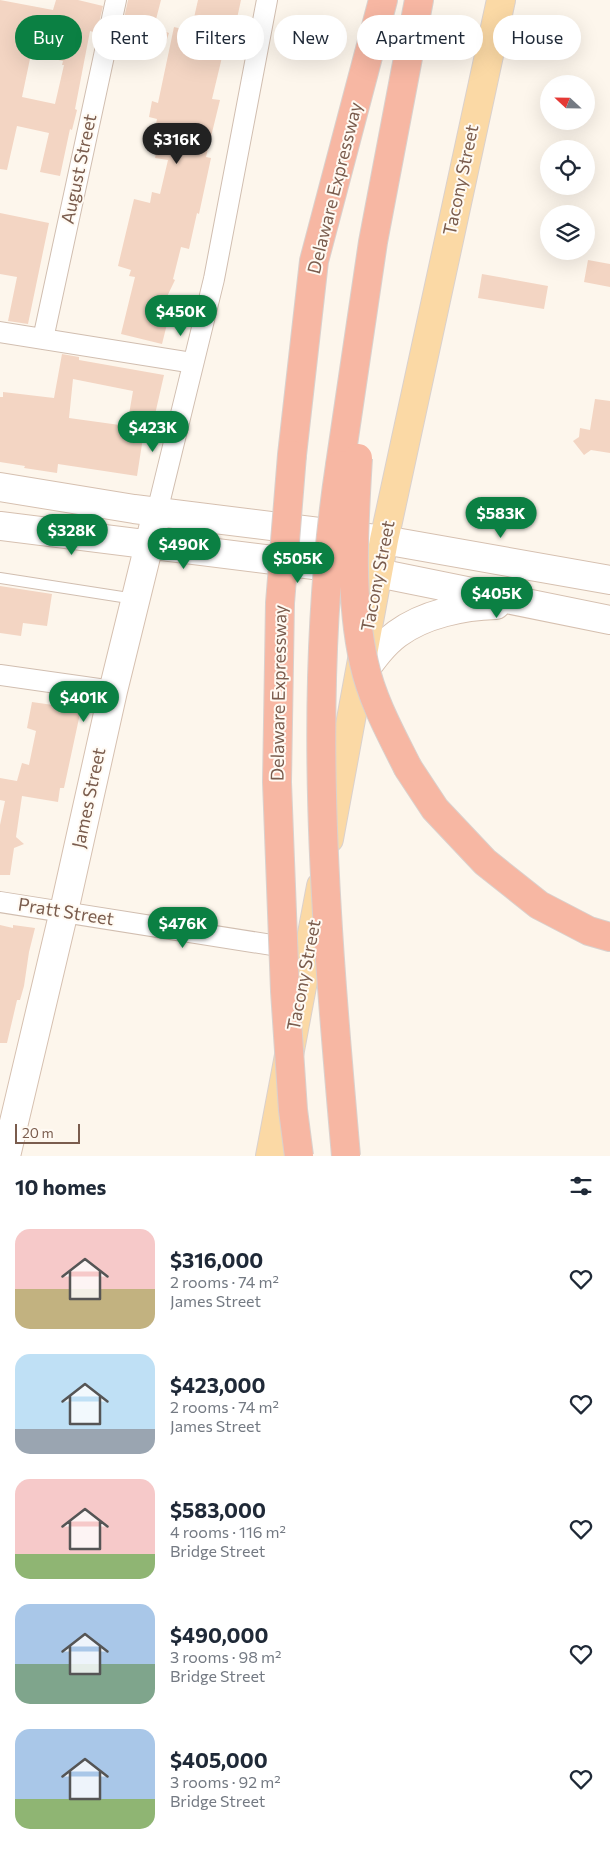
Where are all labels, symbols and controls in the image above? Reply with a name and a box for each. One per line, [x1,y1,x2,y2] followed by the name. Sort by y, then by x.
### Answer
[15,15,82,60] chip: Buy
[92,15,167,60] chip: Rent
[177,15,264,60] chip: Filters
[274,15,347,60] chip: New
[357,15,483,60] chip: Apartment
[493,15,581,60] chip: House
[540,75,595,130] north arrow
[540,75,595,260] map controls
[302,100,366,276] street label: Delaware Expressway
[56,112,100,226] street label: August Street
[142,122,212,165] pin: $316K
[438,122,483,237] street label: Tacony Street
[154,129,200,148] text: $316K
[540,140,595,195] button: locate
[540,205,595,260] button: layers
[146,294,216,337] pin: $450K
[156,301,206,320] text: $450K
[118,410,188,453] pin: $423K
[129,417,177,436] text: $423K
[466,496,536,539] pin: $583K
[477,503,525,522] text: $583K
[37,514,107,556] pin: $328K
[355,518,399,633] street label: Tacony Street
[48,520,96,539] text: $328K
[149,528,219,570] pin: $490K
[159,534,209,553] text: $490K
[263,542,333,584] pin: $505K
[273,548,323,567] text: $505K
[462,576,532,619] pin: $405K
[472,583,522,602] text: $405K
[265,605,291,781] street label: Delaware Expressway
[49,680,119,723] pin: $401K
[60,687,108,706] text: $401K
[67,745,109,850] street label: James Street
[17,893,116,929] street label: Pratt Street
[148,906,218,949] pin: $476K
[159,913,207,932] text: $476K
[281,917,325,1032] street label: Tacony Street
[15,1121,80,1144] scale bar
[22,1124,54,1141] text: 20 m
[567,1172,595,1200] icon: filters
[15,1174,106,1199] text: 10 homes
[170,1247,263,1272] text: $316,000
[55,1249,115,1309] icon: home
[567,1265,595,1293] icon: heart
[170,1272,279,1291] text: 2 rooms · 74 m²
[170,1291,261,1310] text: James Street
[170,1372,266,1397] text: $423,000
[55,1374,115,1434] icon: home
[567,1390,595,1418] icon: heart
[170,1397,279,1416] text: 2 rooms · 74 m²
[170,1416,261,1435] text: James Street
[170,1497,266,1522] text: $583,000
[55,1499,115,1559] icon: home
[567,1515,595,1543] icon: heart
[170,1522,286,1541] text: 4 rooms · 116 m²
[170,1541,265,1560] text: Bridge Street
[170,1622,268,1647] text: $490,000
[55,1624,115,1684] icon: home
[567,1640,595,1668] icon: heart
[170,1647,281,1666] text: 3 rooms · 98 m²
[170,1666,265,1685] text: Bridge Street
[170,1747,268,1772] text: $405,000
[55,1749,115,1809] icon: home
[567,1765,595,1793] icon: heart
[170,1772,281,1791] text: 3 rooms · 92 m²
[170,1791,265,1810] text: Bridge Street

